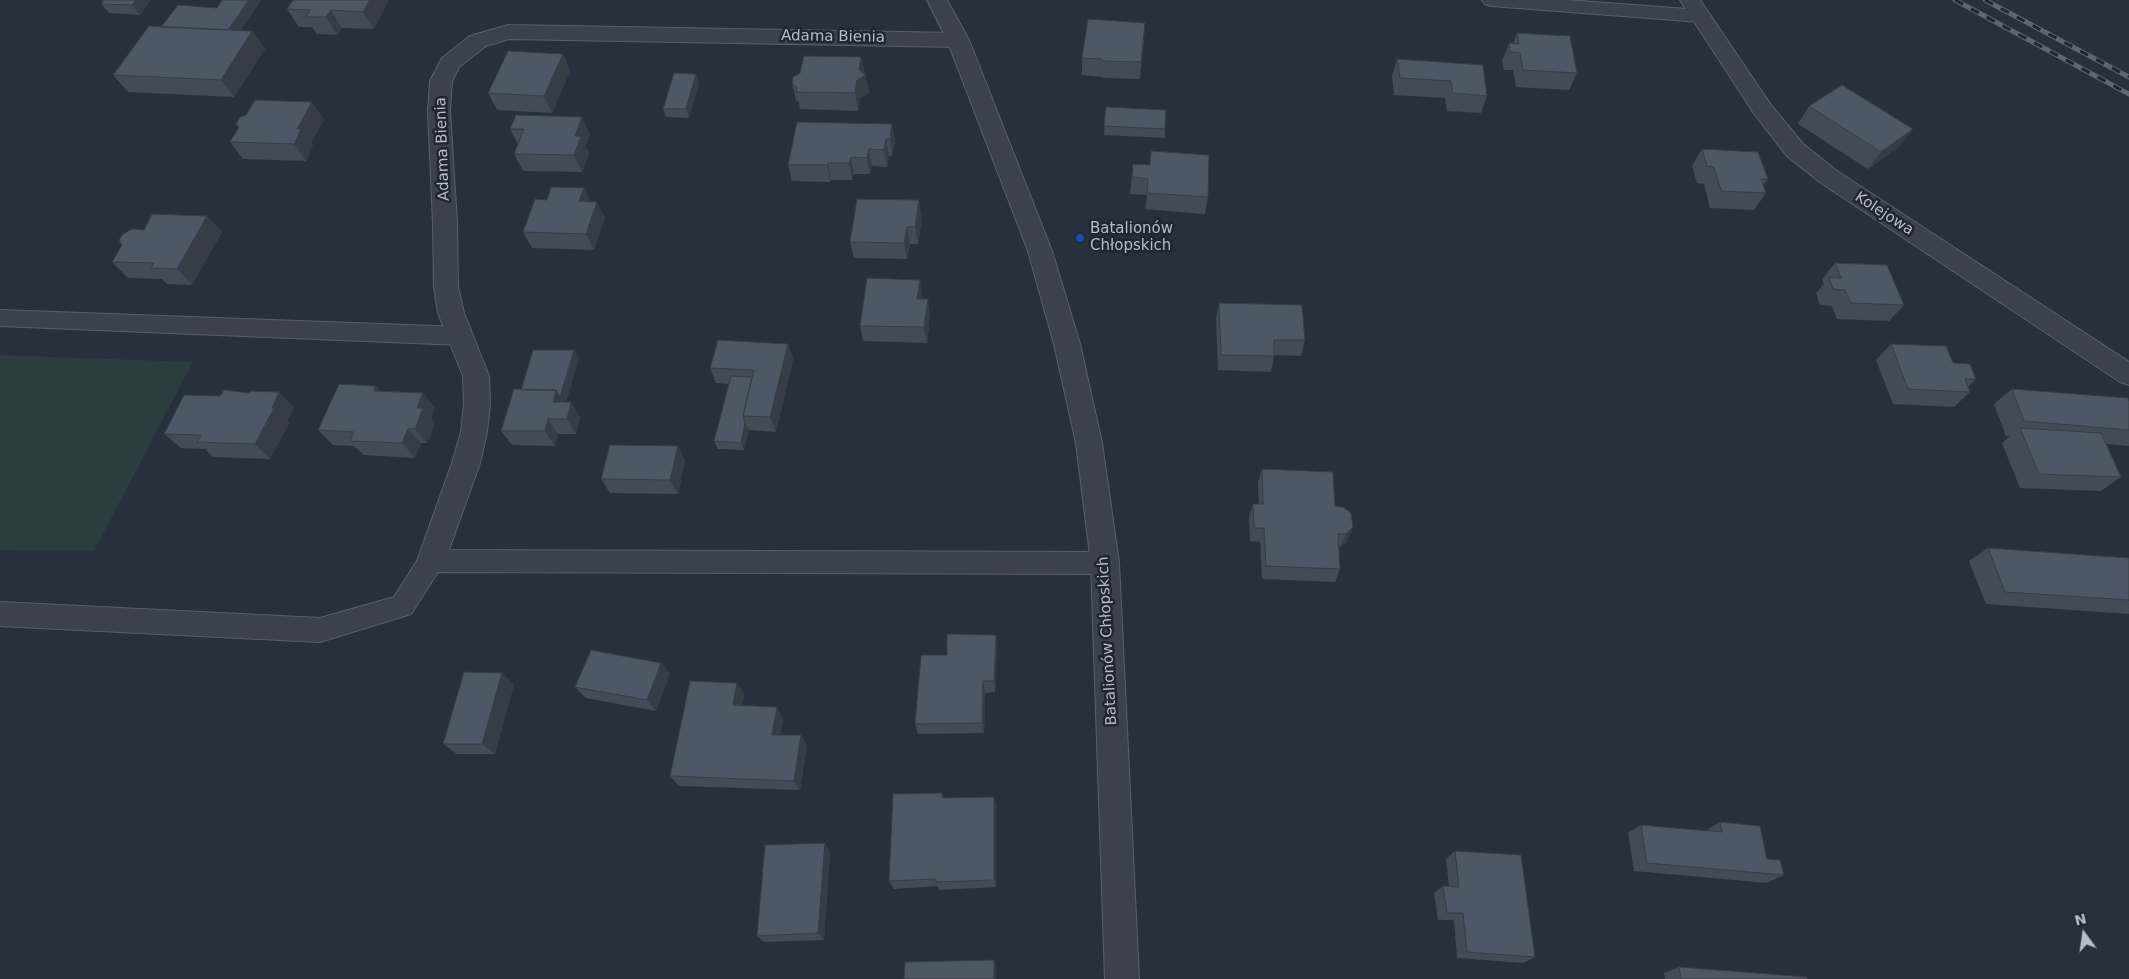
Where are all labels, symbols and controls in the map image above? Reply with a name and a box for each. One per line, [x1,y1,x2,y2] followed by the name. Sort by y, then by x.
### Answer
[781,27,885,47] street label: Adama Bienia
[432,97,454,201] street label: Adama Bienia
[1851,188,1917,240] street label: Kolejowa
[1090,220,1173,255] place label: Batalionów Chłopskich
[1074,232,1086,244] marker: Batalionów Chłopskich
[1095,556,1121,726] street label: Batalionów Chłopskich
[2059,909,2109,959] north arrow
[2073,910,2088,929] text: N

